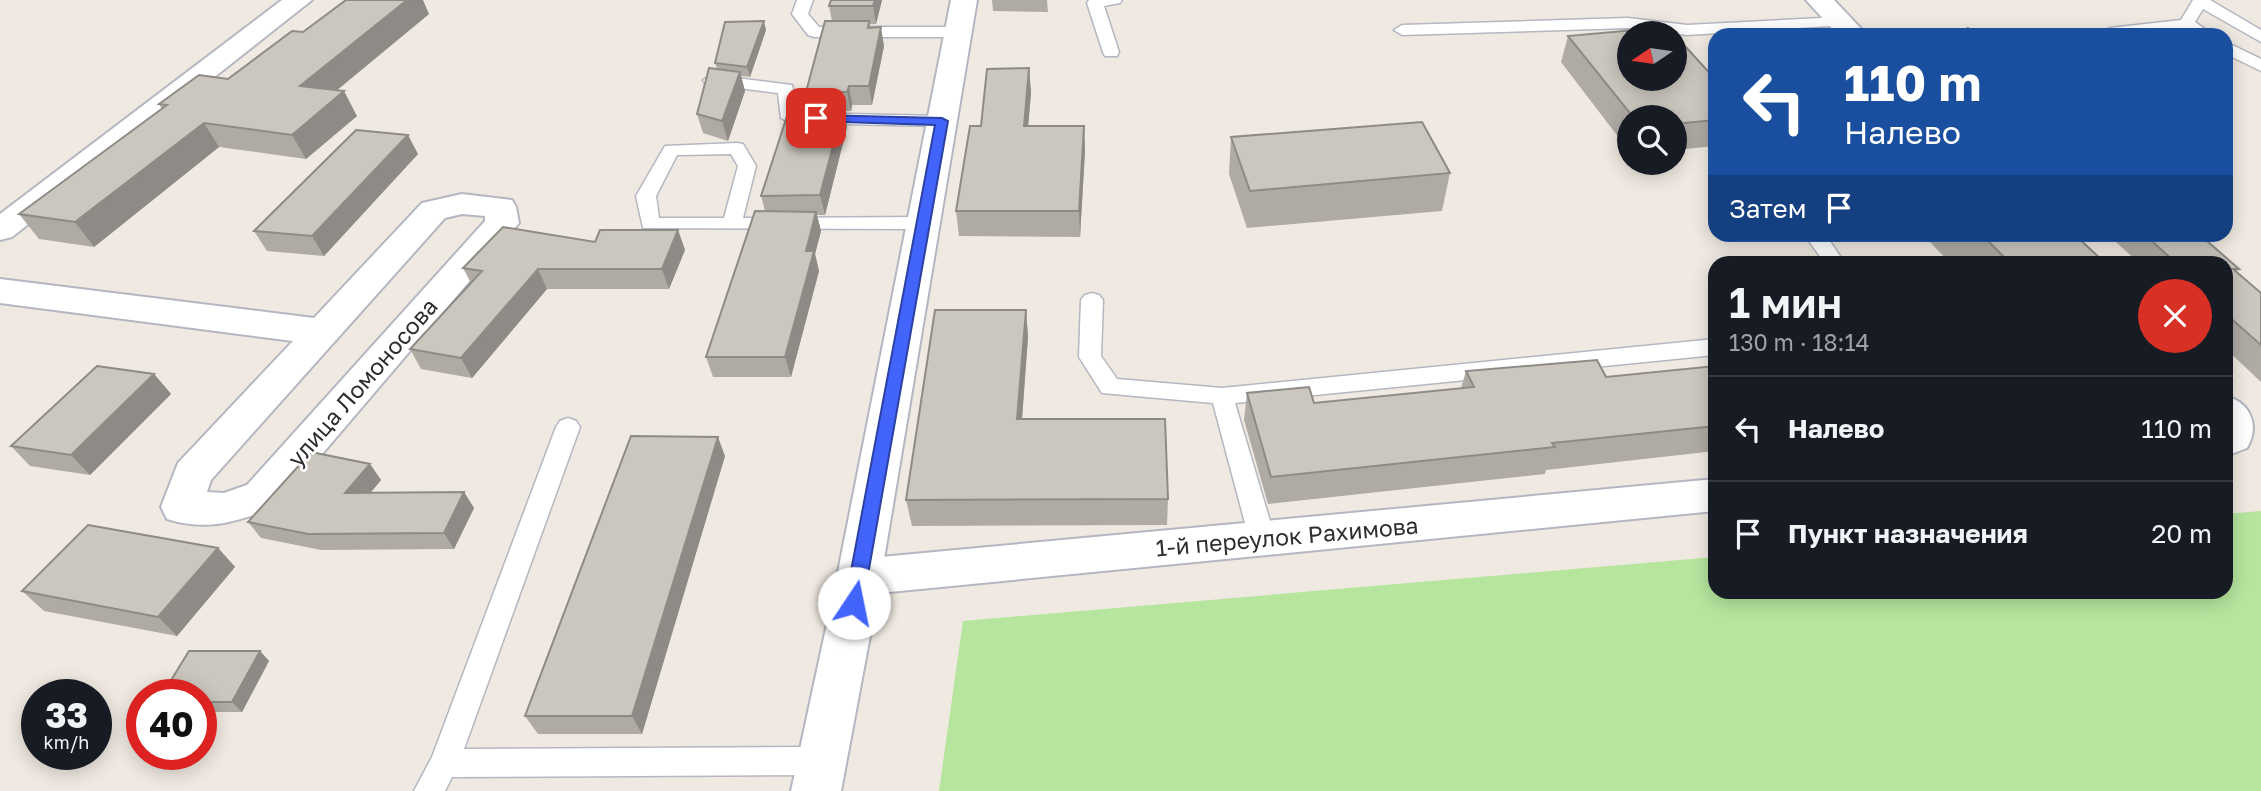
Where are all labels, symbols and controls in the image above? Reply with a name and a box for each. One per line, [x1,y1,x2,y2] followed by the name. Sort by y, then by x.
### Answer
[1617,21,1687,91] north arrow
[1617,21,1687,175] map controls
[1844,53,1981,112] text: 110 m
[1729,56,1820,147] icon: left
[786,88,846,148] pin
[797,99,835,137] icon: arrive
[1617,105,1687,175] button: search
[1844,113,1961,151] text: Налево
[1820,189,1858,227] icon: arrive
[1729,193,1806,224] text: Затем
[1729,277,1842,327] text: 1 мин
[2138,279,2212,353] button: close
[281,292,443,472] street label: улица Ломоносова
[1729,328,1870,356] text: 130 m · 18:14
[1729,410,1767,448] icon: left
[1788,413,1884,444] text: Налево
[2141,413,2212,444] text: 110 m
[1154,511,1420,561] street label: 1-й переулок Рахимова
[1729,515,1767,553] icon: arrive
[1788,518,2028,549] text: Пункт назначения
[2151,518,2212,549] text: 20 m
[817,566,891,640] position arrow
[126,679,217,770] speed limit sign: 40
[45,694,88,736] text: 33
[44,731,89,753] text: km/h

